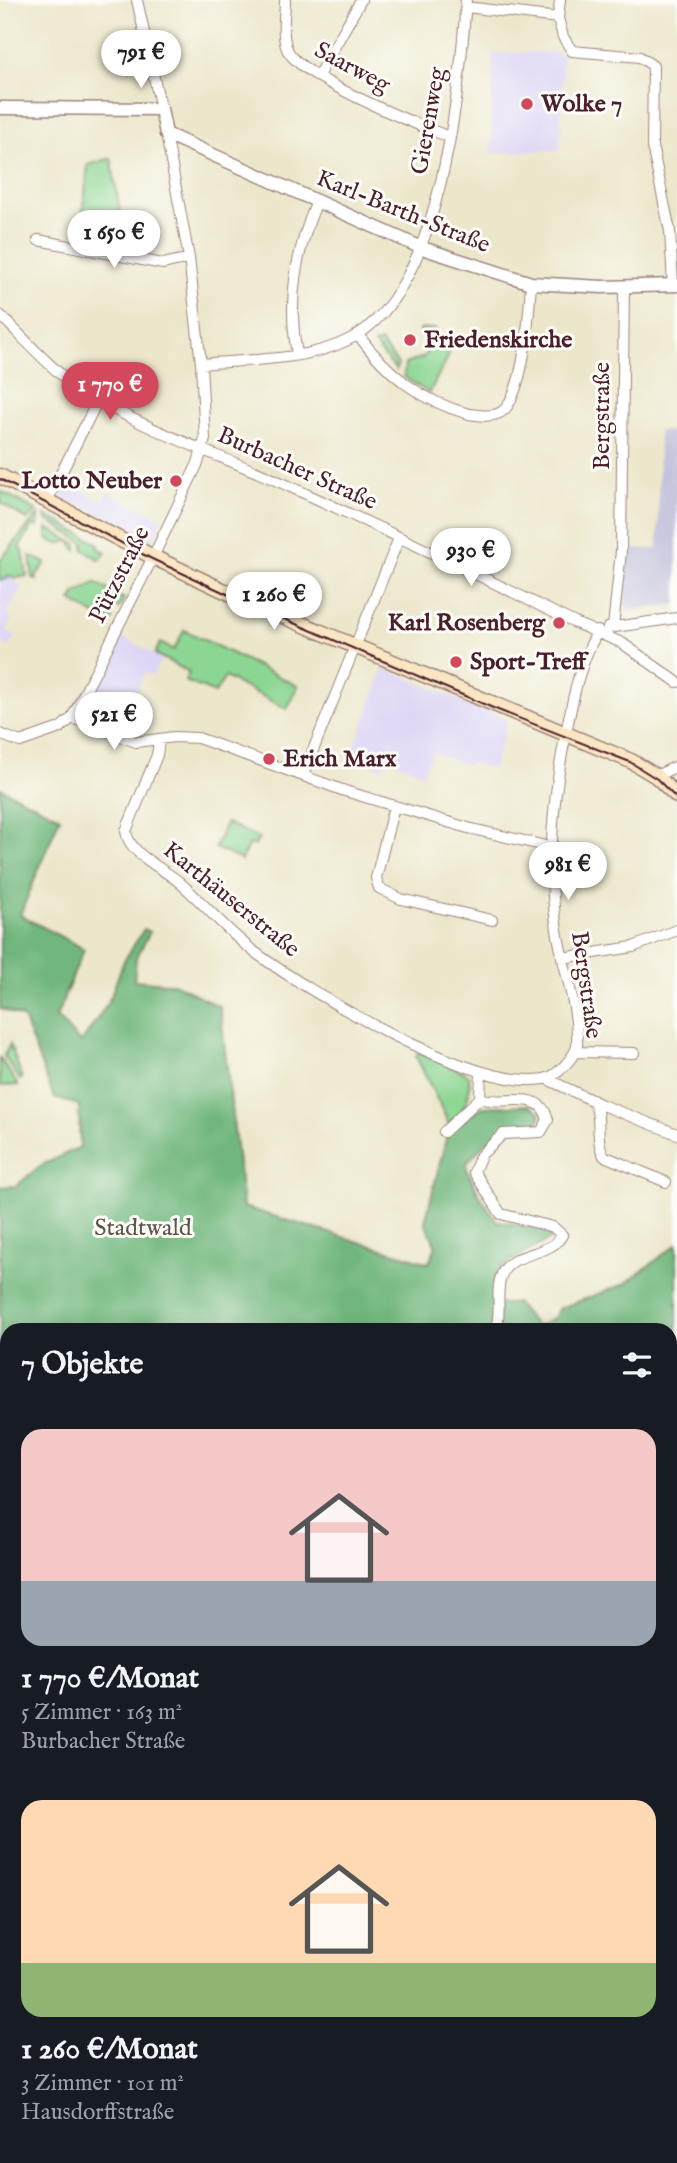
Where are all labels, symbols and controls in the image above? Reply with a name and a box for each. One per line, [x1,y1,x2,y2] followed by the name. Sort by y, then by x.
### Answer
[92,31,190,90] pin: 791 €
[309,35,396,101] street label: Saarweg
[117,38,165,67] text: 791 €
[404,64,454,177] street label: Gierenweg
[540,89,622,120] place label: Wolke 7
[519,96,535,112] marker: Wolke 7
[312,163,494,261] street label: Karl-Barth-Straße
[49,210,179,270] pin: 1 650 €
[83,218,145,247] text: 1 650 €
[424,325,572,356] place label: Friedenskirche
[402,332,418,348] marker: Friedenskirche
[45,362,175,422] pin: 1 770 €
[587,362,618,470] street label: Bergstraße
[78,370,142,399] text: 1 770 €
[212,420,382,518] street label: Burbacher Straße
[21,466,162,497] place label: Lotto Neuber
[168,473,184,489] marker: Lotto Neuber
[82,521,158,629] street label: Pützstraße
[422,528,520,588] pin: 930 €
[447,536,495,565] text: 930 €
[209,572,339,632] pin: 1 260 €
[242,580,306,609] text: 1 260 €
[388,608,546,639] place label: Karl Rosenberg
[551,615,567,631] marker: Karl Rosenberg
[470,647,590,678] place label: Sport-Treff
[448,654,464,670] marker: Sport-Treff
[65,692,163,752] pin: 521 €
[91,700,137,729] text: 521 €
[283,744,397,775] place label: Erich Marx
[261,751,277,767] marker: Erich Marx
[156,835,306,965] street label: Karthäuserstraße
[519,842,617,902] pin: 981 €
[545,850,591,879] text: 981 €
[563,929,609,1041] street label: Bergstraße
[94,1213,192,1244] park label: Stadtwald
[21,1346,143,1384] text: 7 Objekte
[618,1346,656,1384] icon: filters
[276,1475,402,1601] icon: home
[21,1660,199,1698] text: 1 770 €/Monat
[21,1698,182,1727] text: 5 Zimmer · 163 m²
[21,1727,185,1756] text: Burbacher Straße
[276,1846,402,1972] icon: home
[21,2031,198,2069] text: 1 260 €/Monat
[21,2069,184,2098] text: 3 Zimmer · 101 m²
[21,2098,174,2127] text: Hausdorffstraße

